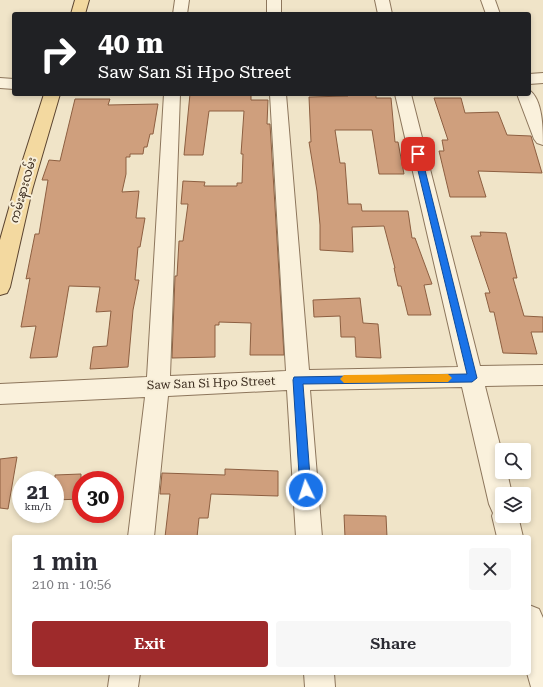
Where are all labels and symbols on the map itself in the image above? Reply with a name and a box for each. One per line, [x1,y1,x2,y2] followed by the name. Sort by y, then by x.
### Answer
[401,137,435,171] pin
[5,155,42,225] street label: ကမ်းနားလမ်း
[146,374,276,392] street label: Saw San Si Hpo Street
[285,469,327,511] position arrow
[72,471,124,523] speed limit sign: 30

